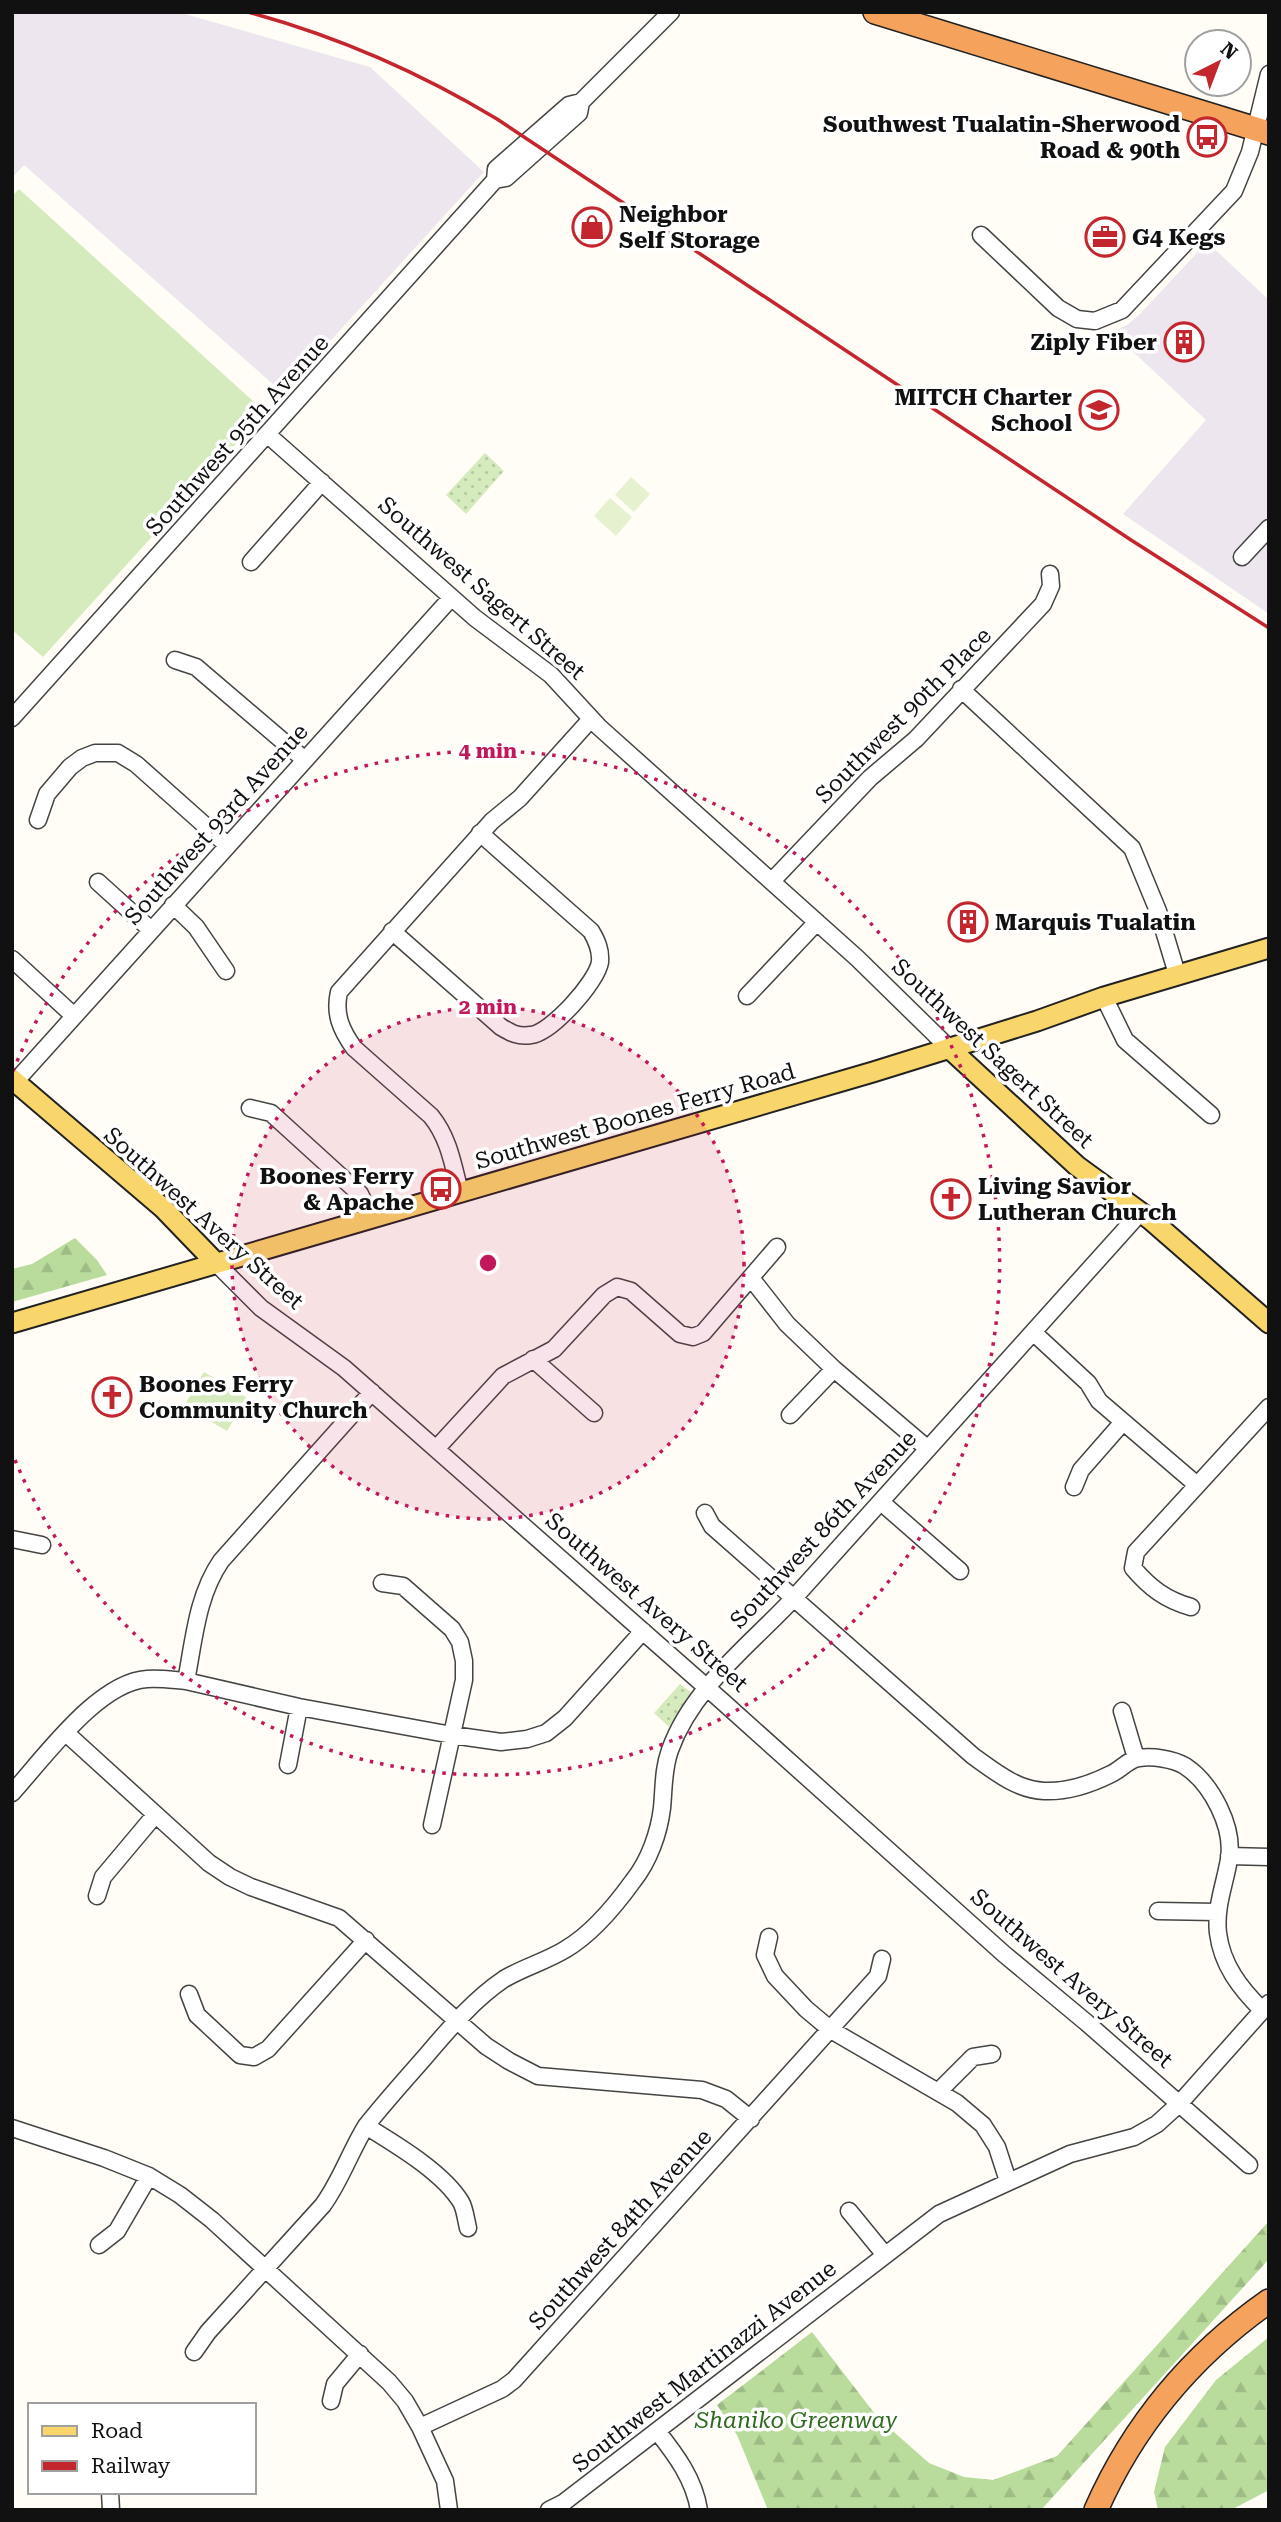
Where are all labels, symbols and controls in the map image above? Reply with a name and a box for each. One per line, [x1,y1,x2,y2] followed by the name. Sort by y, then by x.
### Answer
[1183,28,1253,98] north arrow
[1216,37,1242,64] text: N
[823,111,1181,164] place label: Southwest Tualatin-Sherwood Road & 90th
[1186,116,1228,158] bus stop icon: Southwest Tualatin-Sherwood Road & 90th
[619,201,760,254] place label: Neighbor Self Storage
[571,206,613,248] shop icon: Neighbor Self Storage
[1084,216,1126,258] office icon: G4 Kegs
[1132,224,1225,251] place label: G4 Kegs
[1163,321,1205,363] building icon: Ziply Fiber
[1031,329,1157,356] place label: Ziply Fiber
[140,330,335,541] street label: Southwest 95th Avenue
[894,384,1072,437] place label: MITCH Charter School
[1078,389,1120,431] school or university icon: MITCH Charter School
[373,491,591,686] street label: Southwest Sagert Street
[810,622,997,809] street label: Southwest 90th Place
[119,718,314,930] street label: Southwest 93rd Avenue
[459,739,517,763] text: 4 min
[947,901,989,943] building icon: Marquis Tualatin
[995,909,1196,936] place label: Marquis Tualatin
[887,953,1099,1154] street label: Southwest Sagert Street
[459,995,517,1019] text: 2 min
[472,1058,798,1175] street label: Southwest Boones Ferry Road
[98,1122,309,1315] street label: Southwest Avery Street
[259,1163,414,1216] place label: Boones Ferry & Apache
[420,1168,462,1210] bus stop icon: Boones Ferry & Apache
[978,1173,1177,1226] place label: Living Savior Lutheran Church
[930,1178,972,1220] church icon: Living Savior Lutheran Church
[476,1251,500,1275] centre of rings
[139,1371,368,1424] place label: Boones Ferry Community Church
[91,1376,133,1418] church icon: Boones Ferry Community Church
[725,1425,922,1634] street label: Southwest 86th Avenue
[540,1507,754,1698] street label: Southwest Avery Street
[965,1883,1179,2074] street label: Southwest Avery Street
[523,2124,718,2335] street label: Southwest 84th Avenue
[567,2255,842,2478] street label: Southwest Martinazzi Avenue
[28,2403,256,2494] legend
[694,2407,898,2434] park label: Shaniko Greenway
[91,2419,143,2443] text: Road
[91,2454,171,2478] text: Railway

